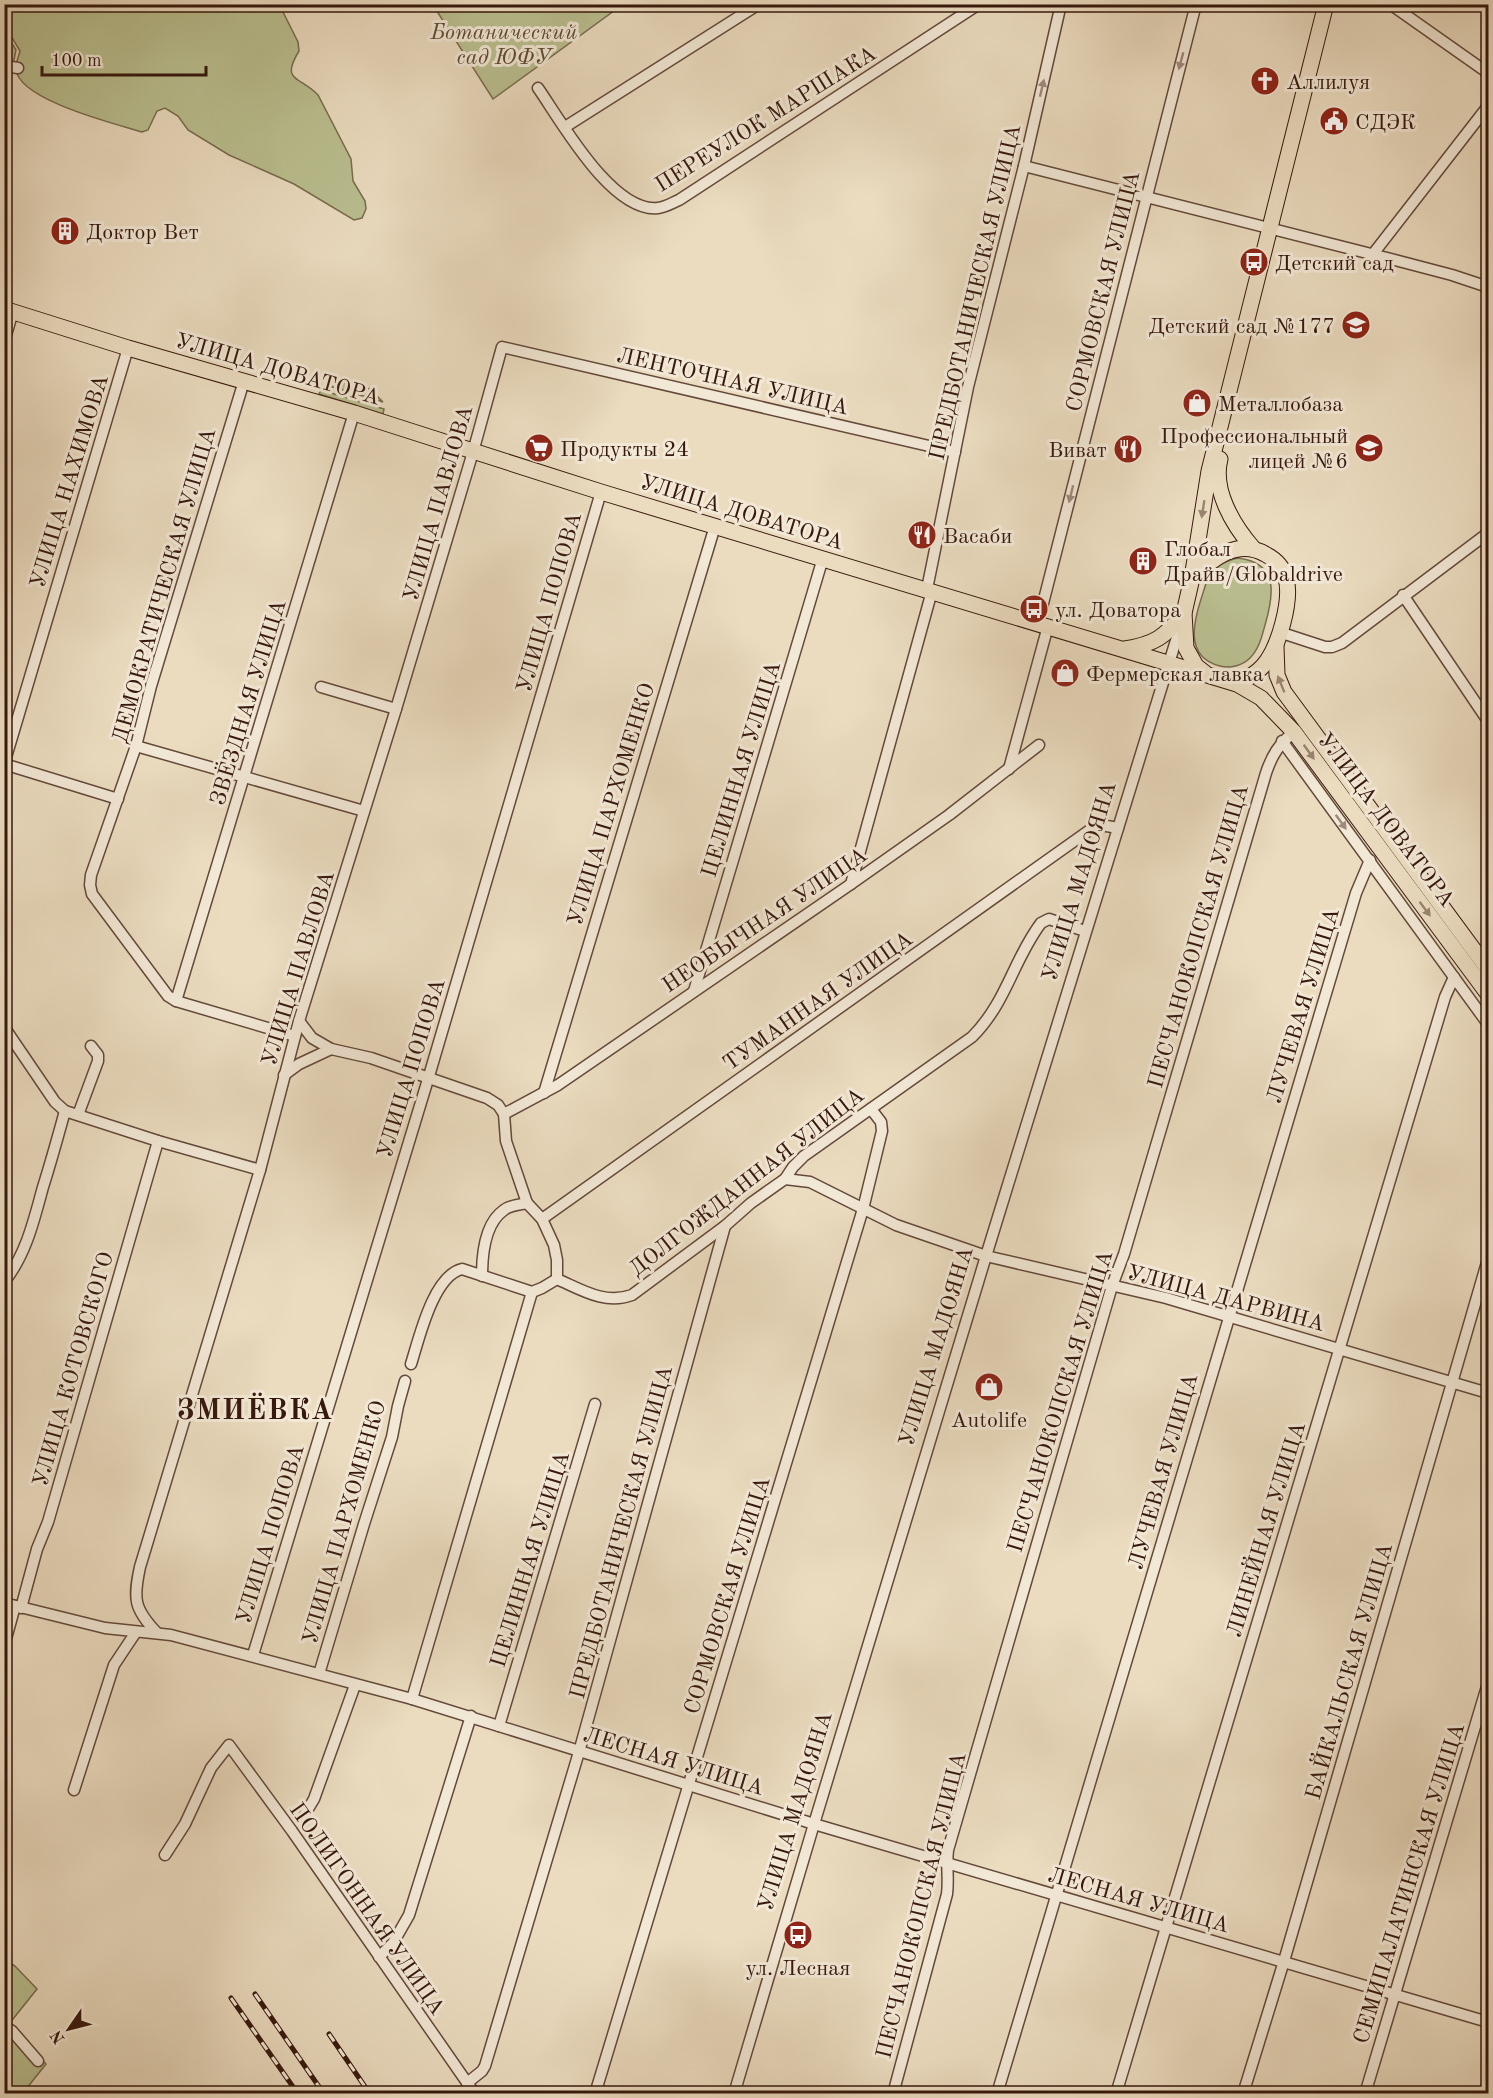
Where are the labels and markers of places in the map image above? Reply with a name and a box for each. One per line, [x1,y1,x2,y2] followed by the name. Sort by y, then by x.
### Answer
[1249,65,1281,97] church icon: Аллилуя
[1286,72,1370,94] place label: Аллилуя
[1318,105,1350,137] public building icon: СДЭК
[1355,112,1416,134] place label: СДЭК
[49,215,81,247] building icon: Доктор Вет
[86,222,199,244] place label: Доктор Вет
[1238,246,1270,278] bus stop icon: Детский сад
[1275,253,1394,275] place label: Детский сад
[1340,309,1372,341] school or university icon: Детский сад №177
[1149,316,1335,338] place label: Детский сад №177
[1181,387,1213,419] shop icon: Металлобаза
[1218,394,1343,416] place label: Металлобаза
[1160,426,1348,473] place label: Профессиональный лицей №6
[523,432,555,464] supermarket icon: Продукты 24
[1353,432,1385,464] school or university icon: Профессиональный лицей №6
[1112,433,1144,465] restaurant icon: Виват
[560,439,689,461] place label: Продукты 24
[1048,440,1107,462] place label: Виват
[906,519,938,551] restaurant icon: Васаби
[943,526,1012,548] place label: Васаби
[1164,539,1343,586] place label: Глобал Драйв/Globaldrive
[1127,545,1159,577] building icon: Глобал Драйв/Globaldrive
[1018,593,1050,625] bus stop icon: ул. Доватора
[1055,600,1181,622] place label: ул. Доватора
[1049,657,1081,689] shop icon: Фермерская лавка
[1086,664,1264,686] place label: Фермерская лавка
[973,1371,1005,1403] shop icon: Autolife
[951,1410,1027,1432] place label: Autolife
[782,1919,814,1951] bus stop icon: ул. Лесная
[745,1958,851,1980] place label: ул. Лесная

